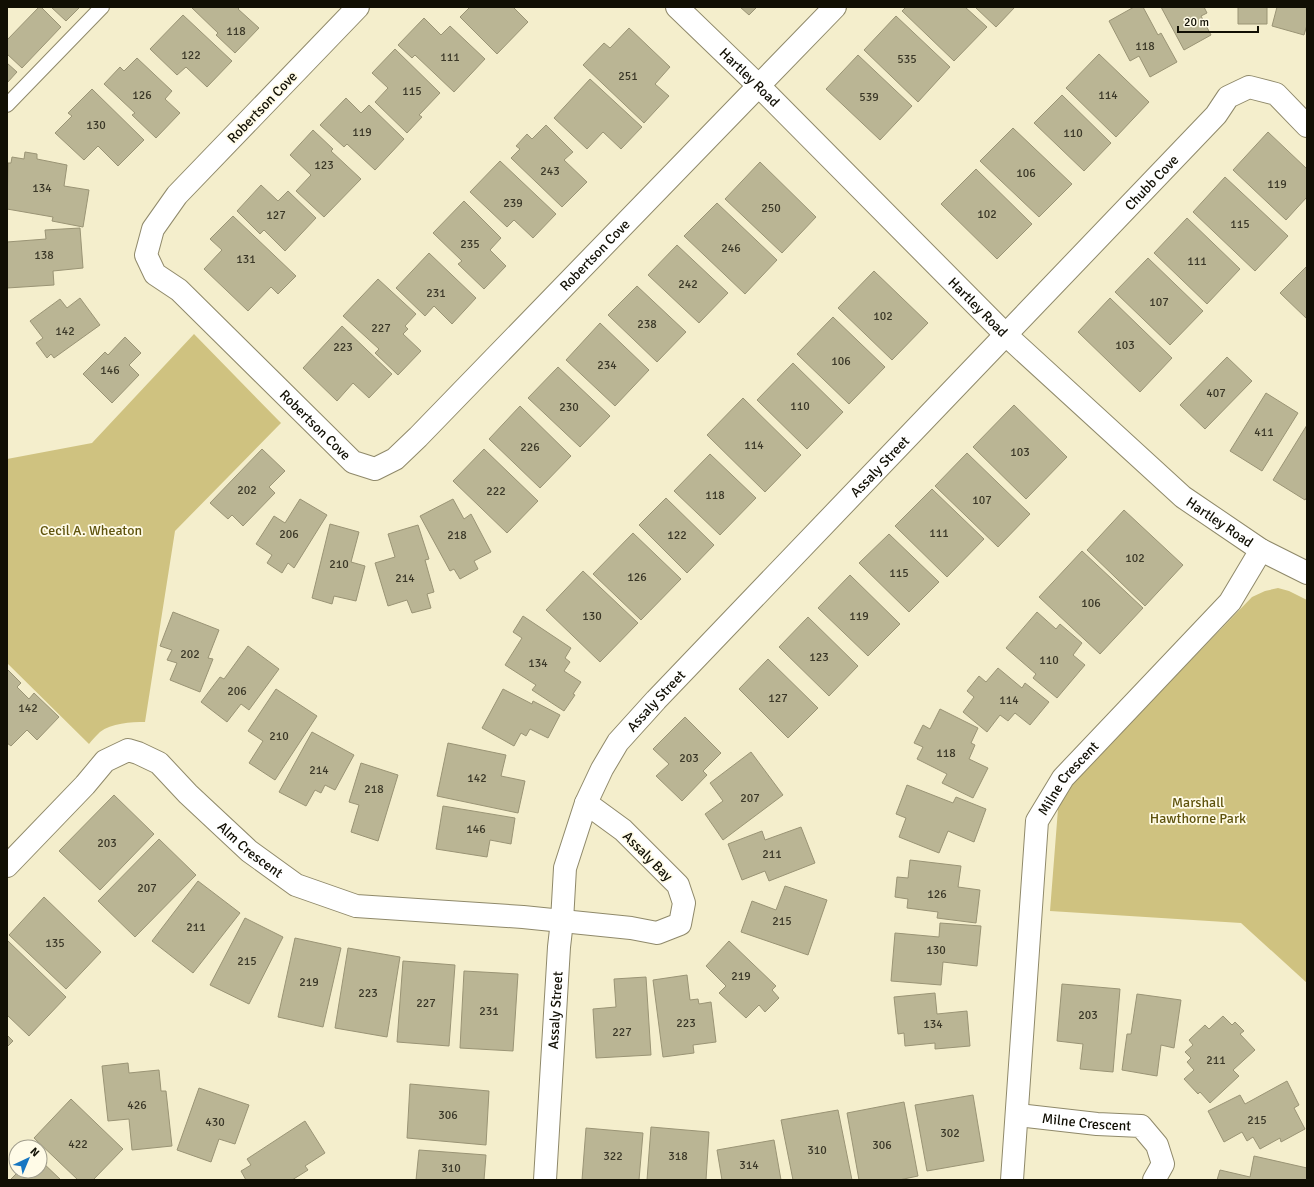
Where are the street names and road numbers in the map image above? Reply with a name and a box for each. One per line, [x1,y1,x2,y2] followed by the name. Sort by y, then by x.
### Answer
[716,44,783,111] street label: Hartley Road
[224,68,301,147] street label: Robertson Cove
[1121,152,1182,214] street label: Chubb Cove
[556,216,633,295] street label: Robertson Cove
[944,274,1011,341] street label: Hartley Road
[276,386,354,464] street label: Robertson Cove
[847,433,913,501] street label: Assaly Street
[1183,494,1256,551] street label: Hartley Road
[623,667,689,735] street label: Assaly Street
[1034,738,1102,819] street label: Milne Crescent
[214,818,286,882] street label: Alm Crescent
[619,828,676,885] street label: Assaly Bay
[545,971,567,1050] street label: Assaly Street
[1041,1110,1132,1135] street label: Milne Crescent

